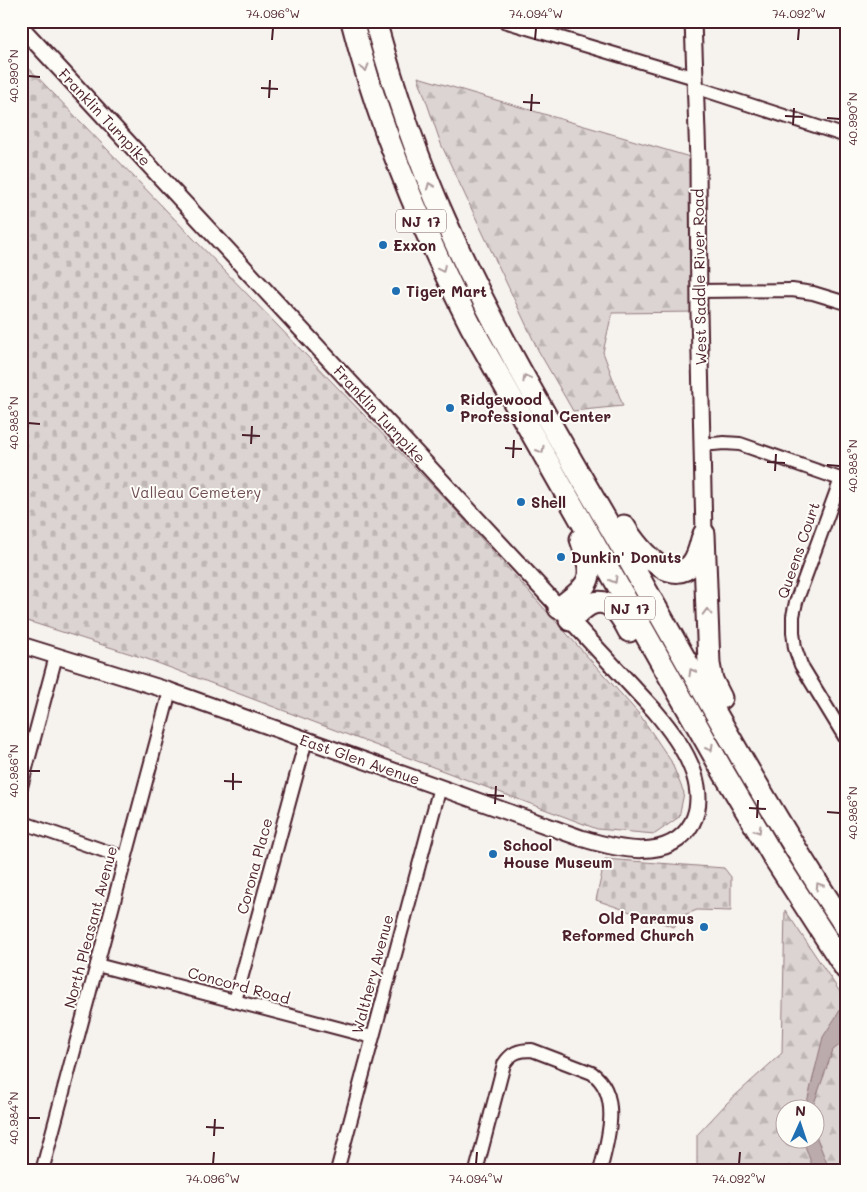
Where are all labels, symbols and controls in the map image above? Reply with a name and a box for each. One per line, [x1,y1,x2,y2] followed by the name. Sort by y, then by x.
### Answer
[246,5,300,21] text: 74.096°W
[509,5,563,21] text: 74.094°W
[772,5,826,21] text: 74.092°W
[5,49,21,103] text: 40.990°N
[55,64,155,170] street label: Franklin Turnpike
[360,64,370,72] one-way arrow
[844,92,860,146] text: 40.990°N
[426,182,436,191] one-way arrow
[687,188,711,366] street label: West Saddle River Road
[396,210,446,232] road number: NJ 17
[393,235,436,255] place label: Exxon
[377,239,389,251] marker: Exxon
[436,264,447,273] one-way arrow
[406,281,487,301] place label: Tiger Mart
[390,285,402,297] marker: Tiger Mart
[330,361,430,467] street label: Franklin Turnpike
[522,374,532,383] one-way arrow
[460,389,611,426] place label: Ridgewood Professional Center
[5,396,21,450] text: 40.988°N
[444,402,456,414] marker: Ridgewood Professional Center
[844,439,860,493] text: 40.988°N
[534,445,544,454] one-way arrow
[131,482,261,502] park label: Valleau Cemetery
[531,492,566,512] place label: Shell
[515,496,527,508] marker: Shell
[772,499,824,601] street label: Queens Court
[571,547,681,567] place label: Dunkin' Donuts
[555,551,567,563] marker: Dunkin' Donuts
[608,574,618,583] one-way arrow
[605,596,655,620] road number: NJ 17
[702,608,712,616] one-way arrow
[689,668,699,677] one-way arrow
[297,729,423,789] street label: East Glen Avenue
[703,743,713,752] one-way arrow
[5,744,21,798] text: 40.986°N
[844,786,860,840] text: 40.986°N
[232,816,276,916] street label: Corona Place
[751,825,761,834] one-way arrow
[503,835,613,872] place label: School House Museum
[59,844,121,1010] street label: North Pleasant Avenue
[487,848,499,860] marker: School House Museum
[816,883,826,892] one-way arrow
[562,908,694,945] place label: Old Paramus Reformed Church
[346,912,398,1036] street label: Walthery Avenue
[698,921,710,933] marker: Old Paramus Reformed Church
[186,962,292,1008] street label: Concord Road
[5,1092,21,1144] text: 40.984°N
[774,1100,824,1150] north arrow
[795,1101,807,1120] text: N
[186,1170,240,1186] text: 74.096°W
[449,1170,503,1186] text: 74.094°W
[712,1170,766,1186] text: 74.092°W

